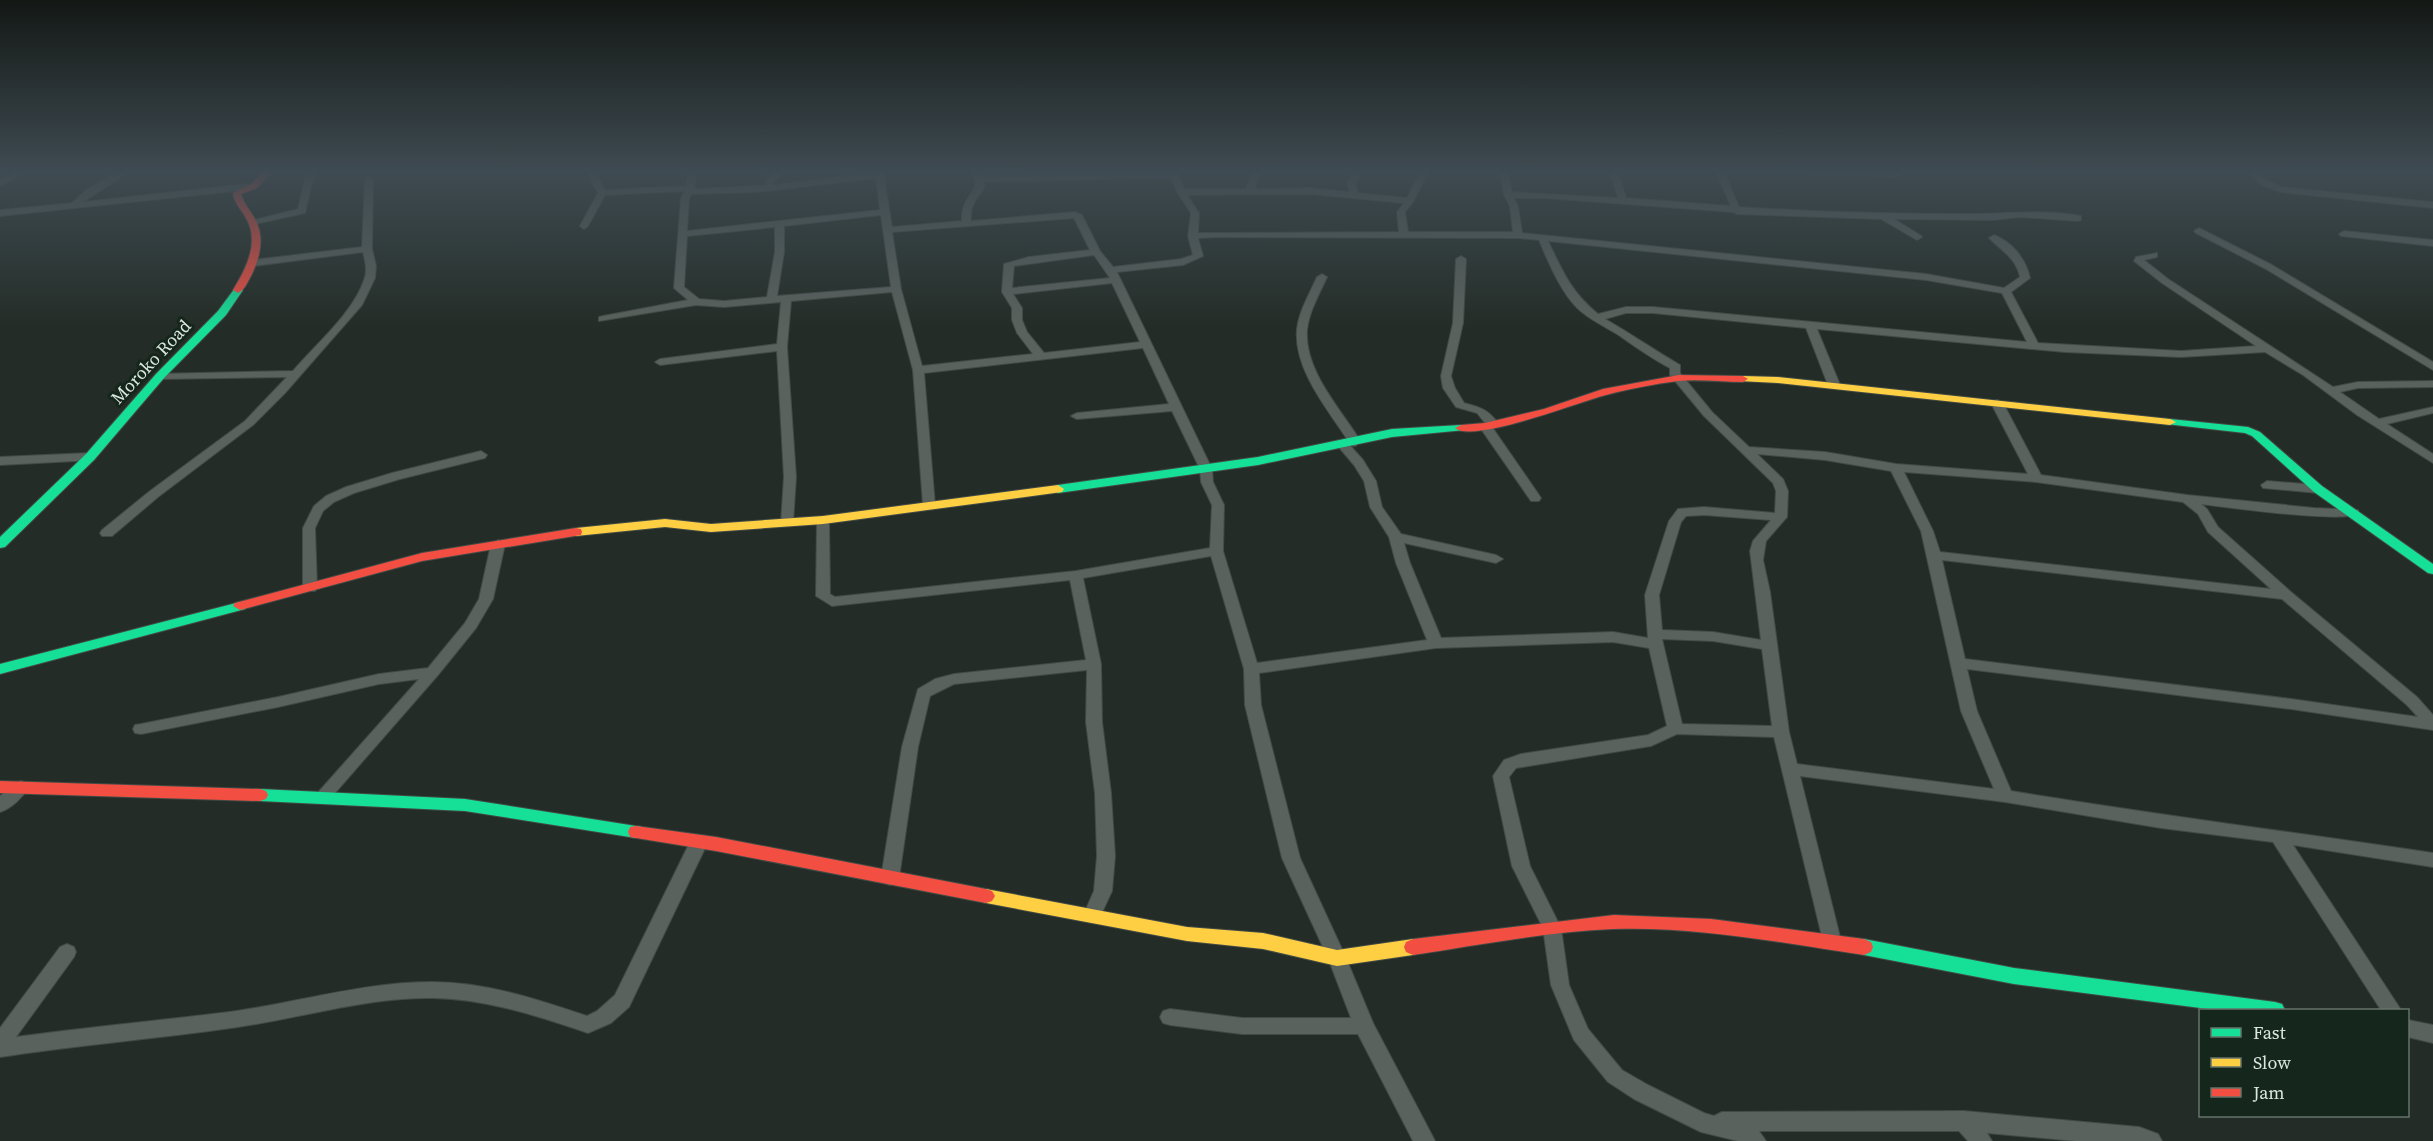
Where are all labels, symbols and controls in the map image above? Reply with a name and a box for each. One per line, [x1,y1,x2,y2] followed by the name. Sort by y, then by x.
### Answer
[105,314,196,409] street label: Moroko Road
[2199,1009,2409,1117] legend
[2253,1020,2286,1045] text: Fast
[2253,1050,2291,1075] text: Slow
[2252,1080,2285,1105] text: Jam

